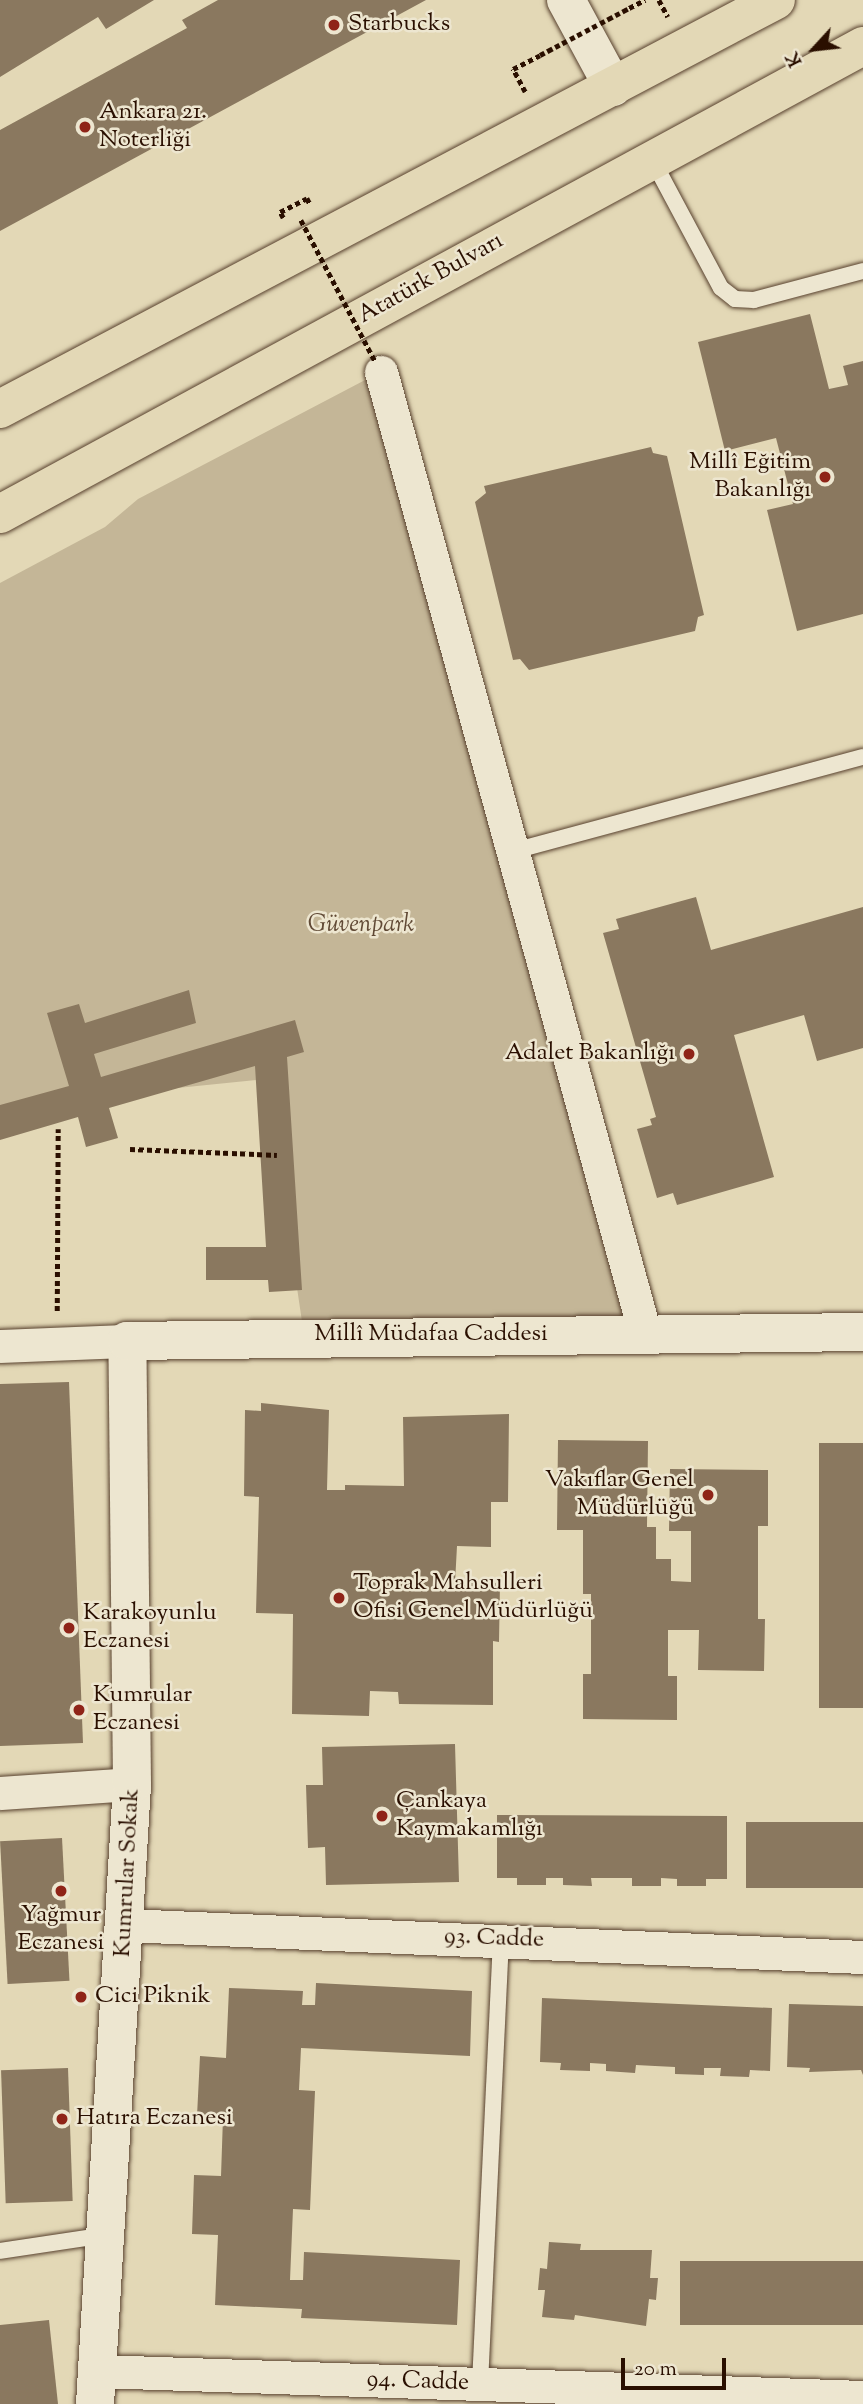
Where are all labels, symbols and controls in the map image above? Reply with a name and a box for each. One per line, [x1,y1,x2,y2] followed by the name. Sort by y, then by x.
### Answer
[348,11,450,39] place label: Starbucks
[779,14,849,84] north arrow
[326,17,342,33] marker: Starbucks
[780,47,810,71] text: K
[99,99,207,155] place label: Ankara 21. Noterliği
[77,119,93,135] marker: Ankara 21. Noterliği
[353,227,509,331] street label: Atatürk Bulvarı
[689,449,811,505] place label: Millî Eğitim Bakanlığı
[817,469,833,485] marker: Millî Eğitim Bakanlığı
[308,912,414,940] park label: Güvenpark
[505,1040,675,1068] place label: Adalet Bakanlığı
[681,1046,697,1062] marker: Adalet Bakanlığı
[314,1321,548,1349] street label: Millî Müdafaa Caddesi
[545,1467,694,1523] place label: Vakıflar Genel Müdürlüğü
[700,1487,716,1503] marker: Vakıflar Genel Müdürlüğü
[353,1570,593,1626] place label: Toprak Mahsulleri Ofisi Genel Müdürlüğü
[331,1590,347,1606] marker: Toprak Mahsulleri Ofisi Genel Müdürlüğü
[83,1600,216,1656] place label: Karakoyunlu Eczanesi
[61,1620,77,1636] marker: Karakoyunlu Eczanesi
[93,1682,192,1738] place label: Kumrular Eczanesi
[71,1702,87,1718] marker: Kumrular Eczanesi
[109,1788,147,1958] street label: Kumrular Sokak
[396,1788,543,1844] place label: Çankaya Kaymakamlığı
[374,1808,390,1824] marker: Çankaya Kaymakamlığı
[53,1883,69,1899] marker: Yağmur Eczanesi
[18,1902,104,1958] place label: Yağmur Eczanesi
[443,1923,545,1955] street label: 93. Cadde
[95,1983,211,2011] place label: Cici Piknik
[73,1989,89,2005] marker: Cici Piknik
[76,2105,233,2133] place label: Hatıra Eczanesi
[54,2111,70,2127] marker: Hatıra Eczanesi
[625,2344,730,2388] scale bar
[634,2355,677,2385] text: 20 m
[366,2366,470,2398] street label: 94. Cadde

